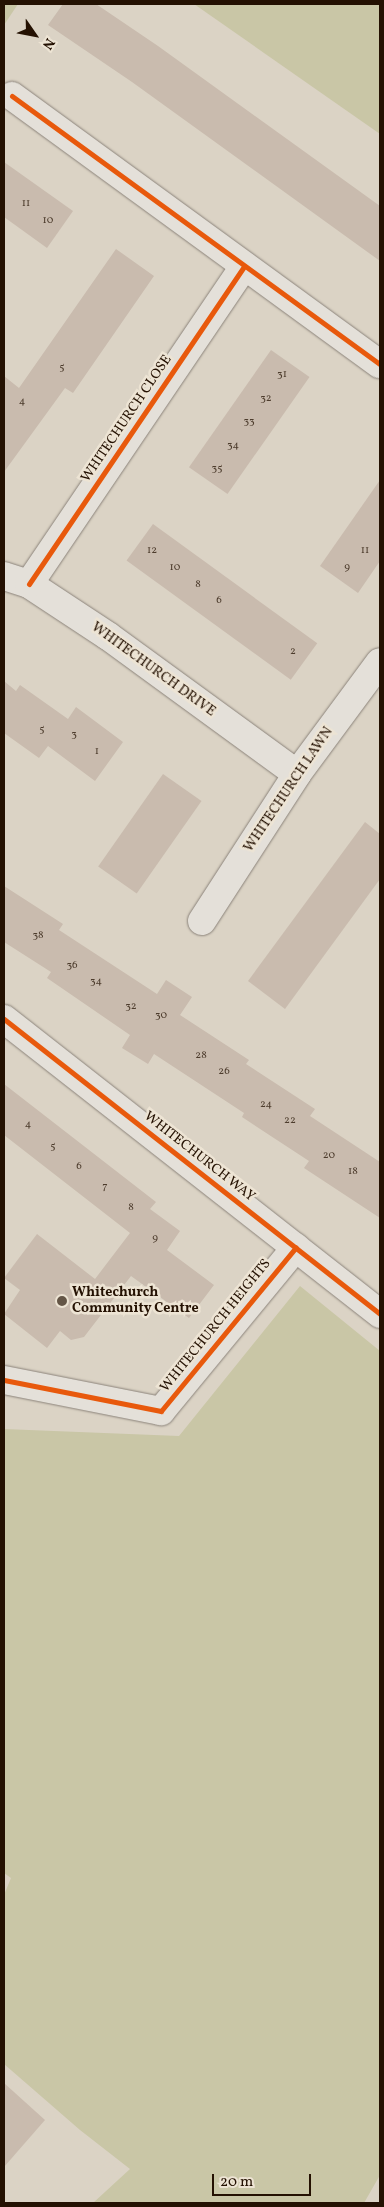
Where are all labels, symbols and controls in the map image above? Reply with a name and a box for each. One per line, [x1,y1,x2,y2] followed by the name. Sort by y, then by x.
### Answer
[10,10,60,60] north arrow
[37,34,59,53] text: N
[22,197,30,211] house number: 11
[43,214,53,228] house number: 10
[78,352,176,486] street label: WHITECHURCH CLOSE
[59,361,65,375] house number: 5
[277,368,287,382] house number: 31
[260,392,272,406] house number: 32
[19,395,25,409] house number: 4
[243,415,255,429] house number: 33
[227,439,239,453] house number: 34
[212,462,222,476] house number: 35
[147,544,157,558] house number: 12
[361,544,369,558] house number: 11
[170,561,180,575] house number: 10
[344,561,350,575] house number: 9
[195,578,201,592] house number: 8
[216,594,222,608] house number: 6
[88,619,218,721] street label: WHITECHURCH DRIVE
[290,645,296,659] house number: 2
[39,723,45,737] house number: 5
[241,724,337,856] street label: WHITECHURCH LAWN
[71,728,77,742] house number: 3
[95,745,99,759] house number: 1
[32,929,44,943] house number: 38
[66,959,78,973] house number: 36
[90,975,102,989] house number: 34
[125,1000,137,1014] house number: 32
[155,1009,167,1023] house number: 30
[195,1049,207,1063] house number: 28
[218,1065,230,1079] house number: 26
[260,1098,272,1112] house number: 24
[140,1108,258,1206] street label: WHITECHURCH WAY
[284,1114,296,1128] house number: 22
[25,1118,31,1132] house number: 4
[50,1140,56,1154] house number: 5
[323,1149,335,1163] house number: 20
[76,1160,82,1174] house number: 6
[348,1165,358,1179] house number: 18
[102,1180,108,1194] house number: 7
[128,1201,134,1215] house number: 8
[152,1232,158,1246] house number: 9
[157,1256,275,1396] street label: WHITECHURCH HEIGHTS
[72,1285,199,1318] place label: Whitechurch Community Centre
[56,1295,68,1307] marker: Whitechurch Community Centre
[214,2164,313,2196] scale bar
[220,2172,253,2193] text: 20 m

